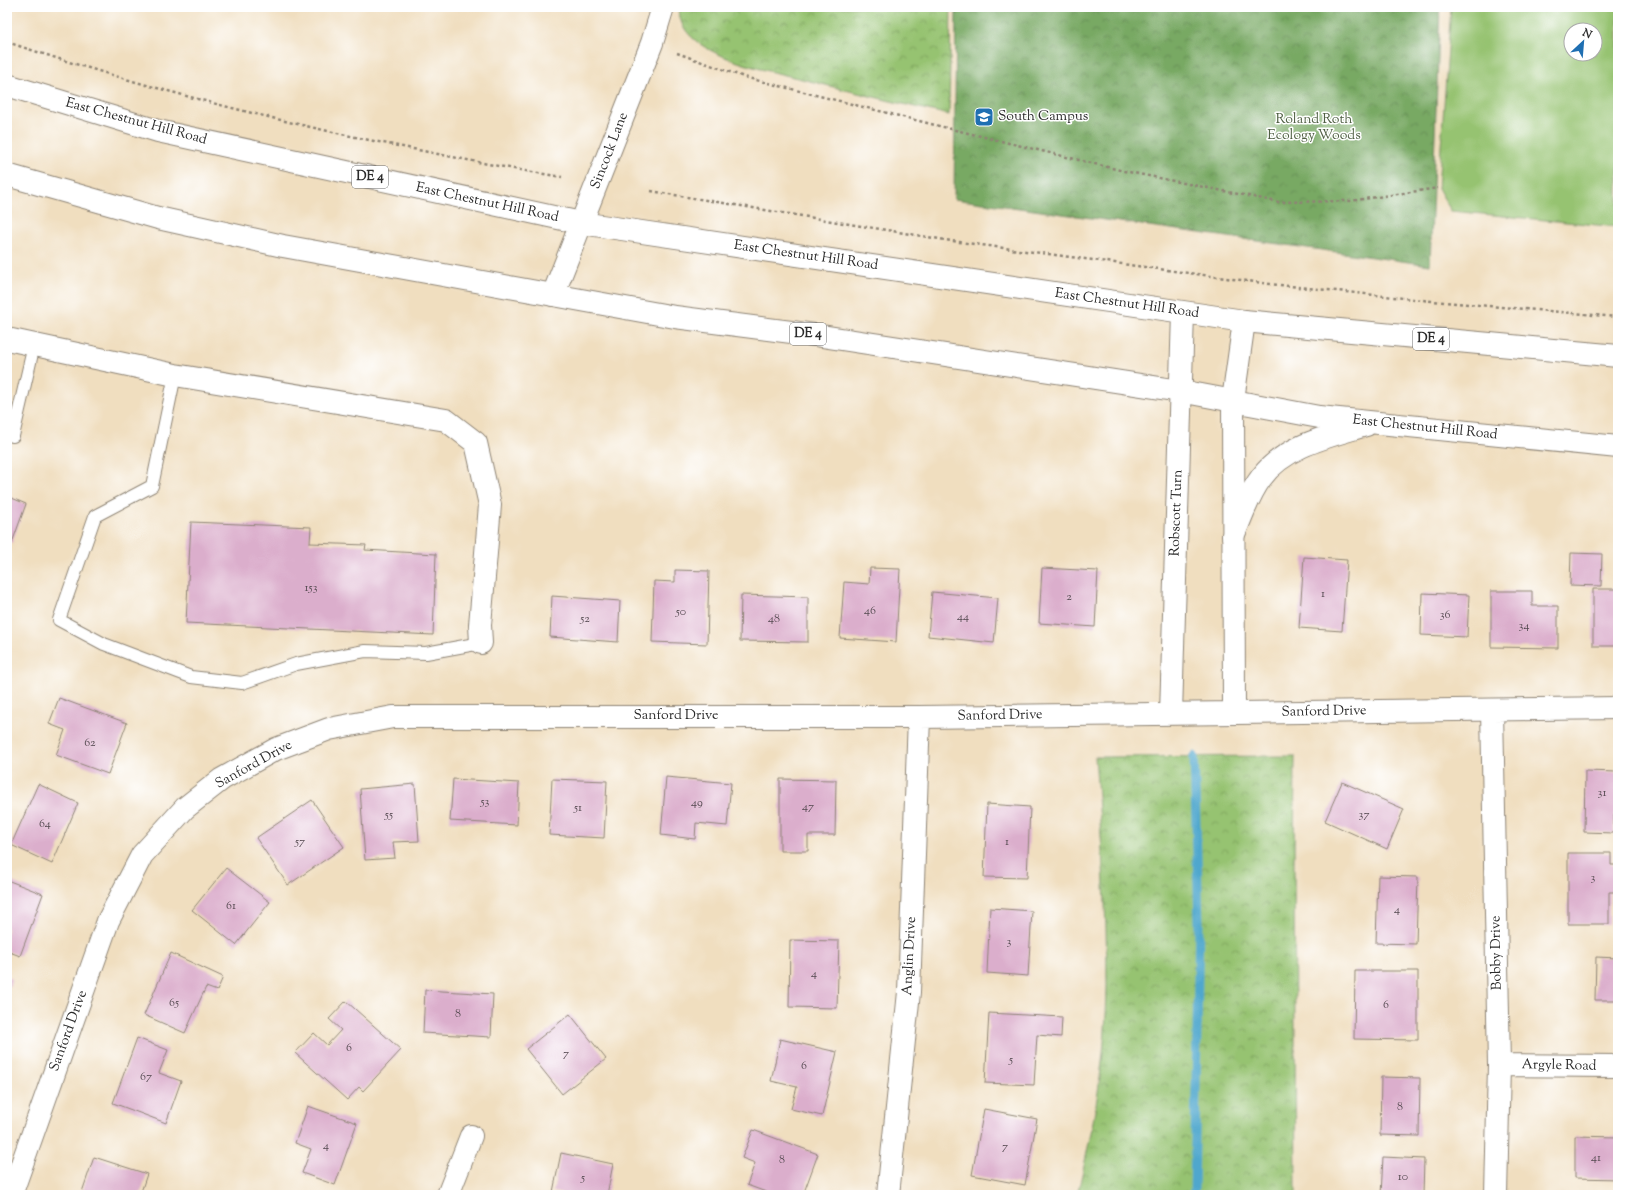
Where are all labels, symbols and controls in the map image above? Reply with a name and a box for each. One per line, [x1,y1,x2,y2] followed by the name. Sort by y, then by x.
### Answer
[1563,22,1603,62] north arrow
[1579,24,1595,43] text: N
[63,93,209,151] street label: East Chestnut Hill Road
[973,106,995,128] school or university icon: South Campus
[998,107,1088,127] place label: South Campus
[586,110,634,192] street label: Sincock Lane
[1267,110,1361,146] park label: Roland Roth Ecology Woods
[352,166,388,188] road number: DE 4
[414,178,560,228] street label: East Chestnut Hill Road
[732,236,880,276] street label: East Chestnut Hill Road
[1053,284,1201,324] street label: East Chestnut Hill Road
[790,323,826,345] road number: DE 4
[1413,328,1449,350] road number: DE 4
[1352,410,1499,446] street label: East Chestnut Hill Road
[1165,469,1189,557] street label: Robscott Turn
[304,579,318,597] house number: 153
[1321,585,1325,603] house number: 1
[1066,588,1072,606] house number: 2
[864,602,876,620] house number: 46
[675,603,686,621] house number: 50
[1440,606,1450,624] house number: 36
[957,608,969,626] house number: 44
[579,610,590,628] house number: 52
[768,610,780,628] house number: 48
[1519,617,1529,635] house number: 34
[1281,701,1367,723] street label: Sanford Drive
[957,705,1043,727] street label: Sanford Drive
[633,706,719,726] street label: Sanford Drive
[84,734,96,752] house number: 62
[212,736,296,794] street label: Sanford Drive
[1598,784,1606,802] house number: 31
[480,793,490,811] house number: 53
[691,794,703,812] house number: 49
[802,798,814,816] house number: 47
[573,799,582,817] house number: 51
[384,806,393,824] house number: 55
[1359,806,1369,824] house number: 37
[39,815,51,833] house number: 64
[294,833,305,851] house number: 57
[1005,833,1009,851] house number: 1
[1591,869,1596,887] house number: 3
[226,897,236,915] house number: 61
[1394,901,1400,919] house number: 4
[1486,915,1508,991] street label: Bobby Drive
[898,916,922,996] street label: Anglin Drive
[1007,933,1012,951] house number: 3
[811,965,817,983] house number: 4
[45,988,93,1074] street label: Sanford Drive
[169,994,179,1012] house number: 65
[1383,996,1389,1014] house number: 6
[455,1005,461,1023] house number: 8
[346,1039,352,1057] house number: 6
[563,1045,569,1063] house number: 7
[1008,1051,1013,1069] house number: 5
[1521,1055,1597,1077] street label: Argyle Road
[801,1057,807,1075] house number: 6
[140,1068,152,1086] house number: 67
[1397,1098,1403,1116] house number: 8
[323,1137,329,1155] house number: 4
[1002,1138,1008,1156] house number: 7
[1591,1149,1601,1167] house number: 41
[779,1151,785,1169] house number: 8
[1398,1168,1408,1186] house number: 10
[580,1169,585,1187] house number: 5

